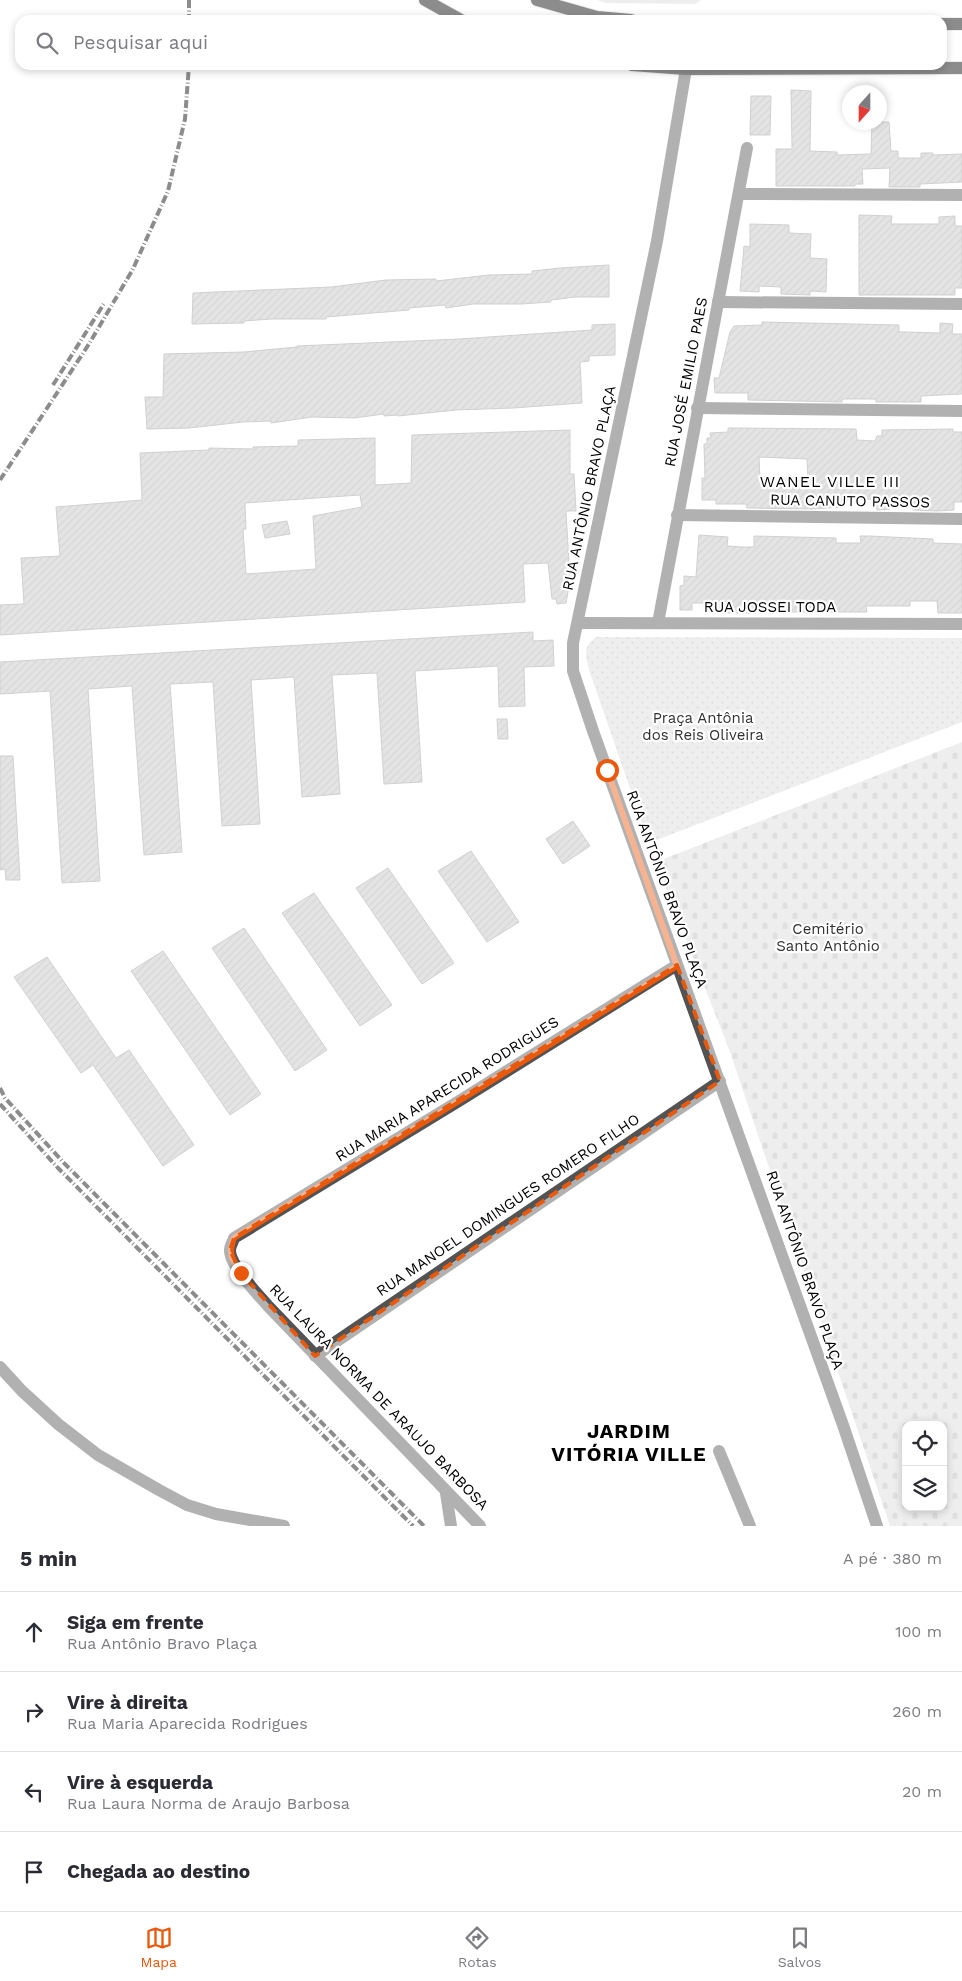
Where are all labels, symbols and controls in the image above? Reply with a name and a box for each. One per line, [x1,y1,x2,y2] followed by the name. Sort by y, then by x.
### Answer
[15,15,947,70] search box
[33,29,61,57] icon: search
[73,31,208,54] text: Pesquisar aqui
[842,85,887,130] north arrow
[661,296,711,468] street label: RUA JOSÉ EMILIO PAES
[557,384,620,592] street label: RUA ANTÔNIO BRAVO PLAÇA
[760,472,900,491] district label: WANEL VILLE III
[770,491,930,511] street label: RUA CANUTO PASSOS
[704,598,836,616] street label: RUA JOSSEI TODA
[642,709,764,744] park label: Praça Antônia dos Reis Oliveira
[596,759,619,782] route start
[623,787,712,990] street label: RUA ANTÔNIO BRAVO PLAÇA
[776,920,880,955] park label: Cemitério Santo Antônio
[332,1013,562,1165] street label: RUA MARIA APARECIDA RODRIGUES
[373,1110,643,1300] street label: RUA MANOEL DOMINGUES ROMERO FILHO
[762,1168,849,1372] street label: RUA ANTÔNIO BRAVO PLAÇA
[230,1262,253,1285] route end
[266,1280,492,1514] street label: RUA LAURA NORMA DE ARAUJO BARBOSA
[551,1419,707,1466] district label: JARDIM VITÓRIA VILLE
[902,1421,947,1511] map controls
[902,1421,947,1466] button: locate
[902,1466,947,1511] button: layers
[20,1546,77,1571] text: 5 min
[843,1549,942,1568] text: A pé · 380 m
[67,1611,204,1634] text: Siga em frente
[20,1618,48,1646] icon: ahead
[895,1622,942,1641] text: 100 m
[67,1634,257,1653] text: Rua Antônio Bravo Plaça
[67,1691,188,1714] text: Vire à direita
[20,1698,48,1726] icon: right
[892,1702,942,1721] text: 260 m
[67,1714,308,1733] text: Rua Maria Aparecida Rodrigues
[67,1771,213,1794] text: Vire à esquerda
[20,1778,48,1806] icon: left
[902,1782,942,1801] text: 20 m
[67,1794,350,1813] text: Rua Laura Norma de Araujo Barbosa
[20,1858,48,1886] icon: arrive
[67,1860,250,1883] text: Chegada ao destino
[141,1924,177,1970] tab: Mapa
[458,1924,497,1970] tab: Rotas
[778,1924,821,1970] tab: Salvos

